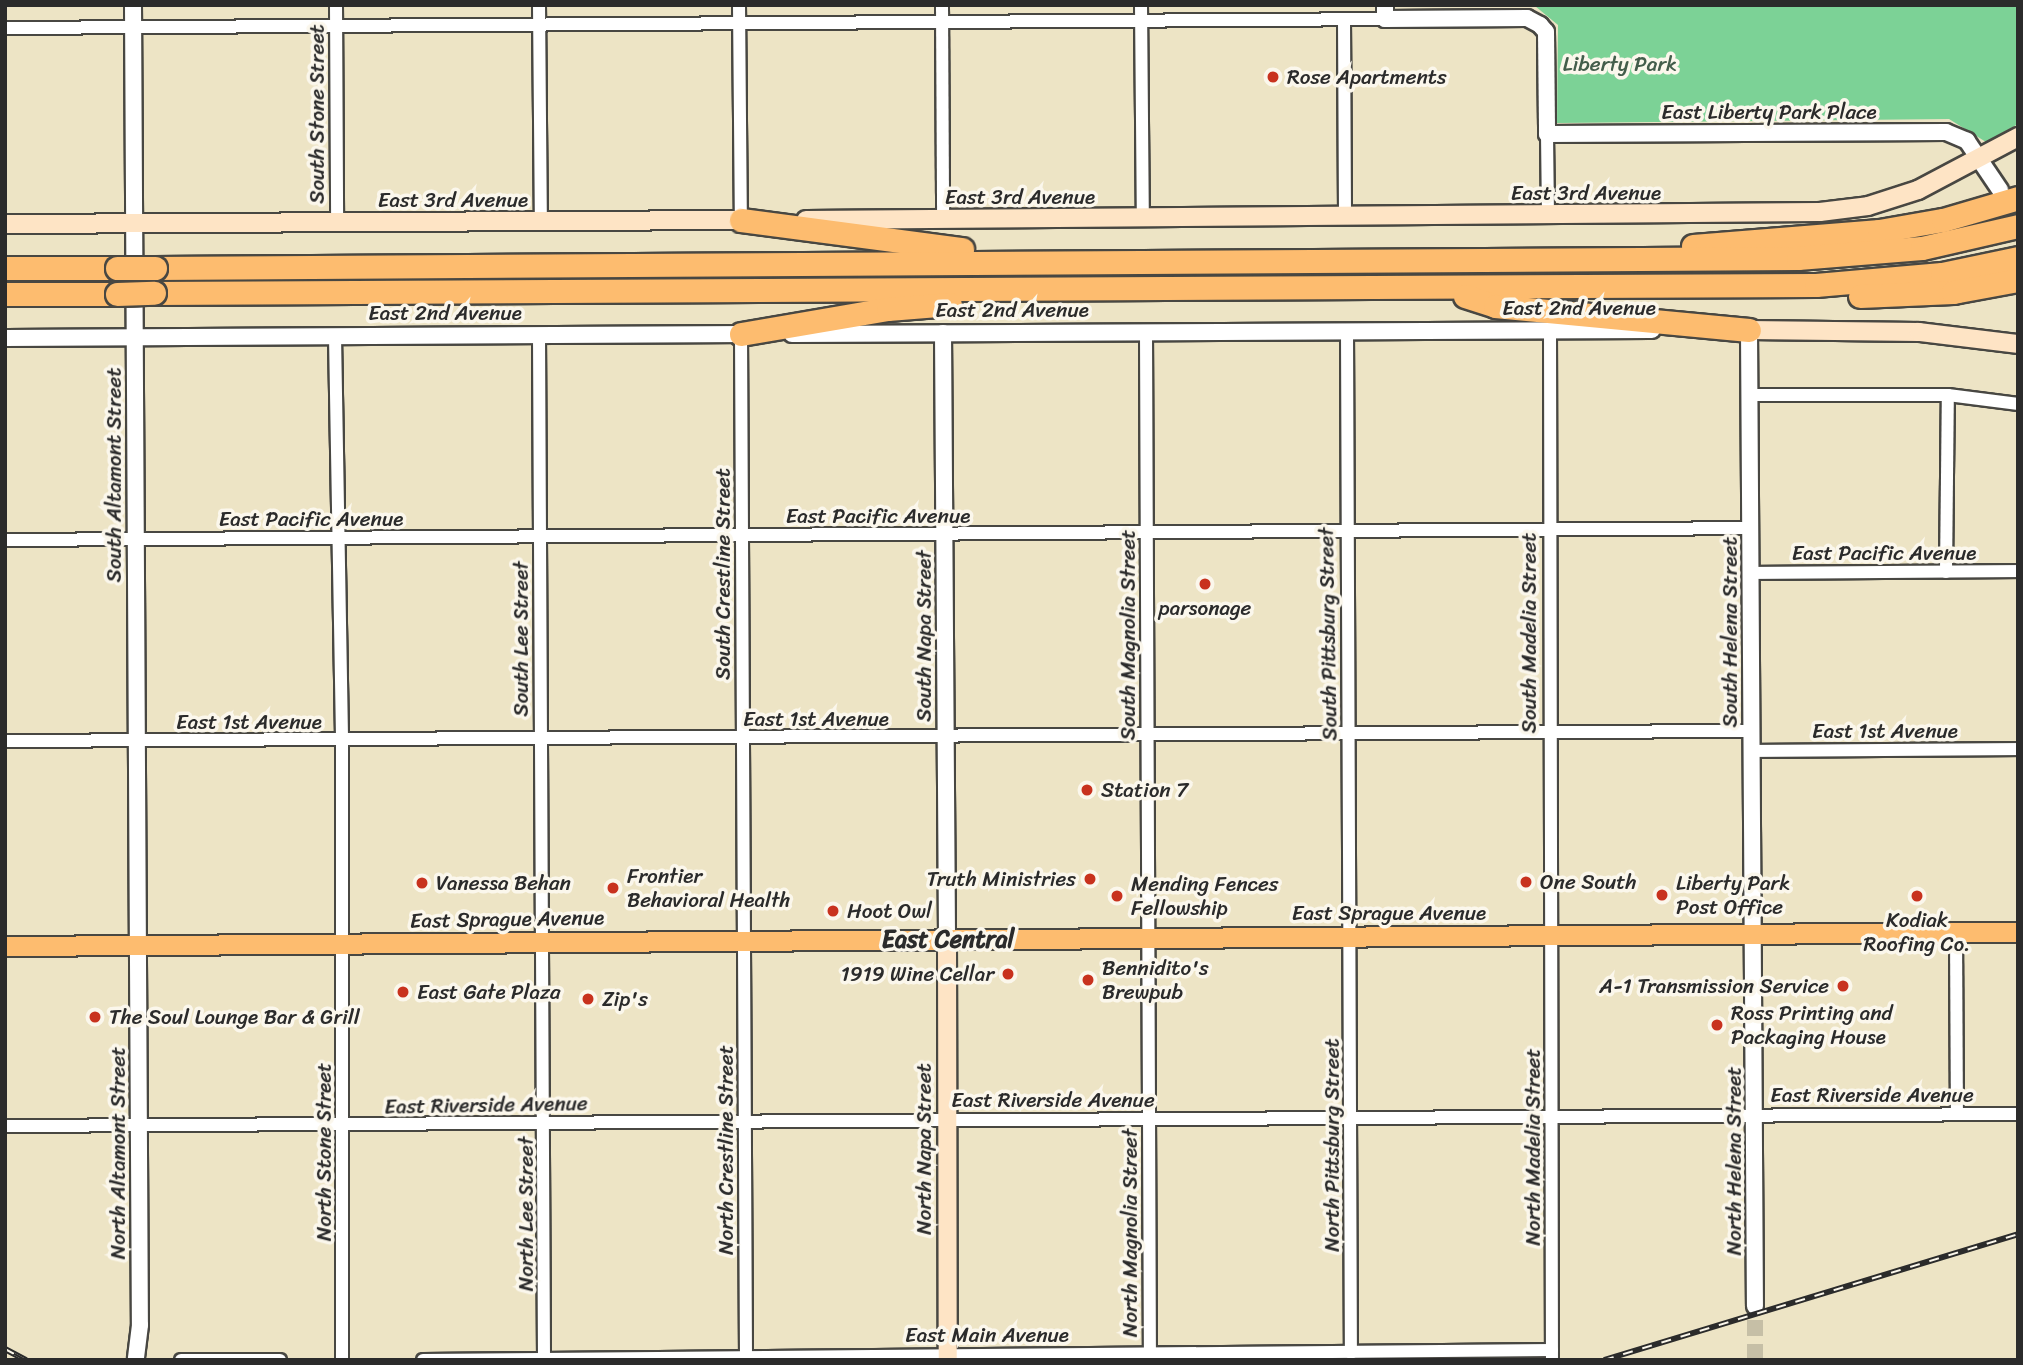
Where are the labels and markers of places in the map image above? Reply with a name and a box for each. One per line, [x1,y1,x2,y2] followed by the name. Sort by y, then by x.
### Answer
[1287,64,1445,90] place label: Rose Apartments
[1265,69,1281,85] marker: Rose Apartments
[1197,576,1213,592] marker: parsonage
[1159,595,1251,621] place label: parsonage
[1101,777,1188,803] place label: Station 7
[1079,782,1095,798] marker: Station 7
[627,863,792,913] place label: Frontier Behavioral Health
[928,866,1076,892] place label: Truth Ministries
[1540,869,1636,895] place label: One South
[436,870,571,896] place label: Vanessa Behan
[1676,870,1790,920] place label: Liberty Park Post Office
[1082,871,1098,887] marker: Truth Ministries
[1131,871,1278,921] place label: Mending Fences Fellowship
[1518,874,1534,890] marker: One South
[414,875,430,891] marker: Vanessa Behan
[605,880,621,896] marker: Frontier Behavioral Health
[1654,887,1670,903] marker: Liberty Park Post Office
[1109,888,1125,904] marker: Mending Fences Fellowship
[1909,888,1925,904] marker: Kodiak Roofing Co.
[847,898,932,924] place label: Hoot Owl
[825,903,841,919] marker: Hoot Owl
[1863,907,1971,957] place label: Kodiak Roofing Co.
[1102,955,1209,1005] place label: Bennidito's Brewpub
[840,961,994,987] place label: 1919 Wine Cellar
[1000,966,1016,982] marker: 1919 Wine Cellar
[1080,972,1096,988] marker: Bennidito's Brewpub
[1600,973,1829,999] place label: A-1 Transmission Service
[1835,978,1851,994] marker: A-1 Transmission Service
[417,979,562,1005] place label: East Gate Plaza
[395,984,411,1000] marker: East Gate Plaza
[602,986,648,1012] place label: Zip's
[580,991,596,1007] marker: Zip's
[1731,1000,1892,1050] place label: Ross Printing and Packaging House
[109,1004,360,1030] place label: The Soul Lounge Bar & Grill
[87,1009,103,1025] marker: The Soul Lounge Bar & Grill
[1709,1017,1725,1033] marker: Ross Printing and Packaging House

